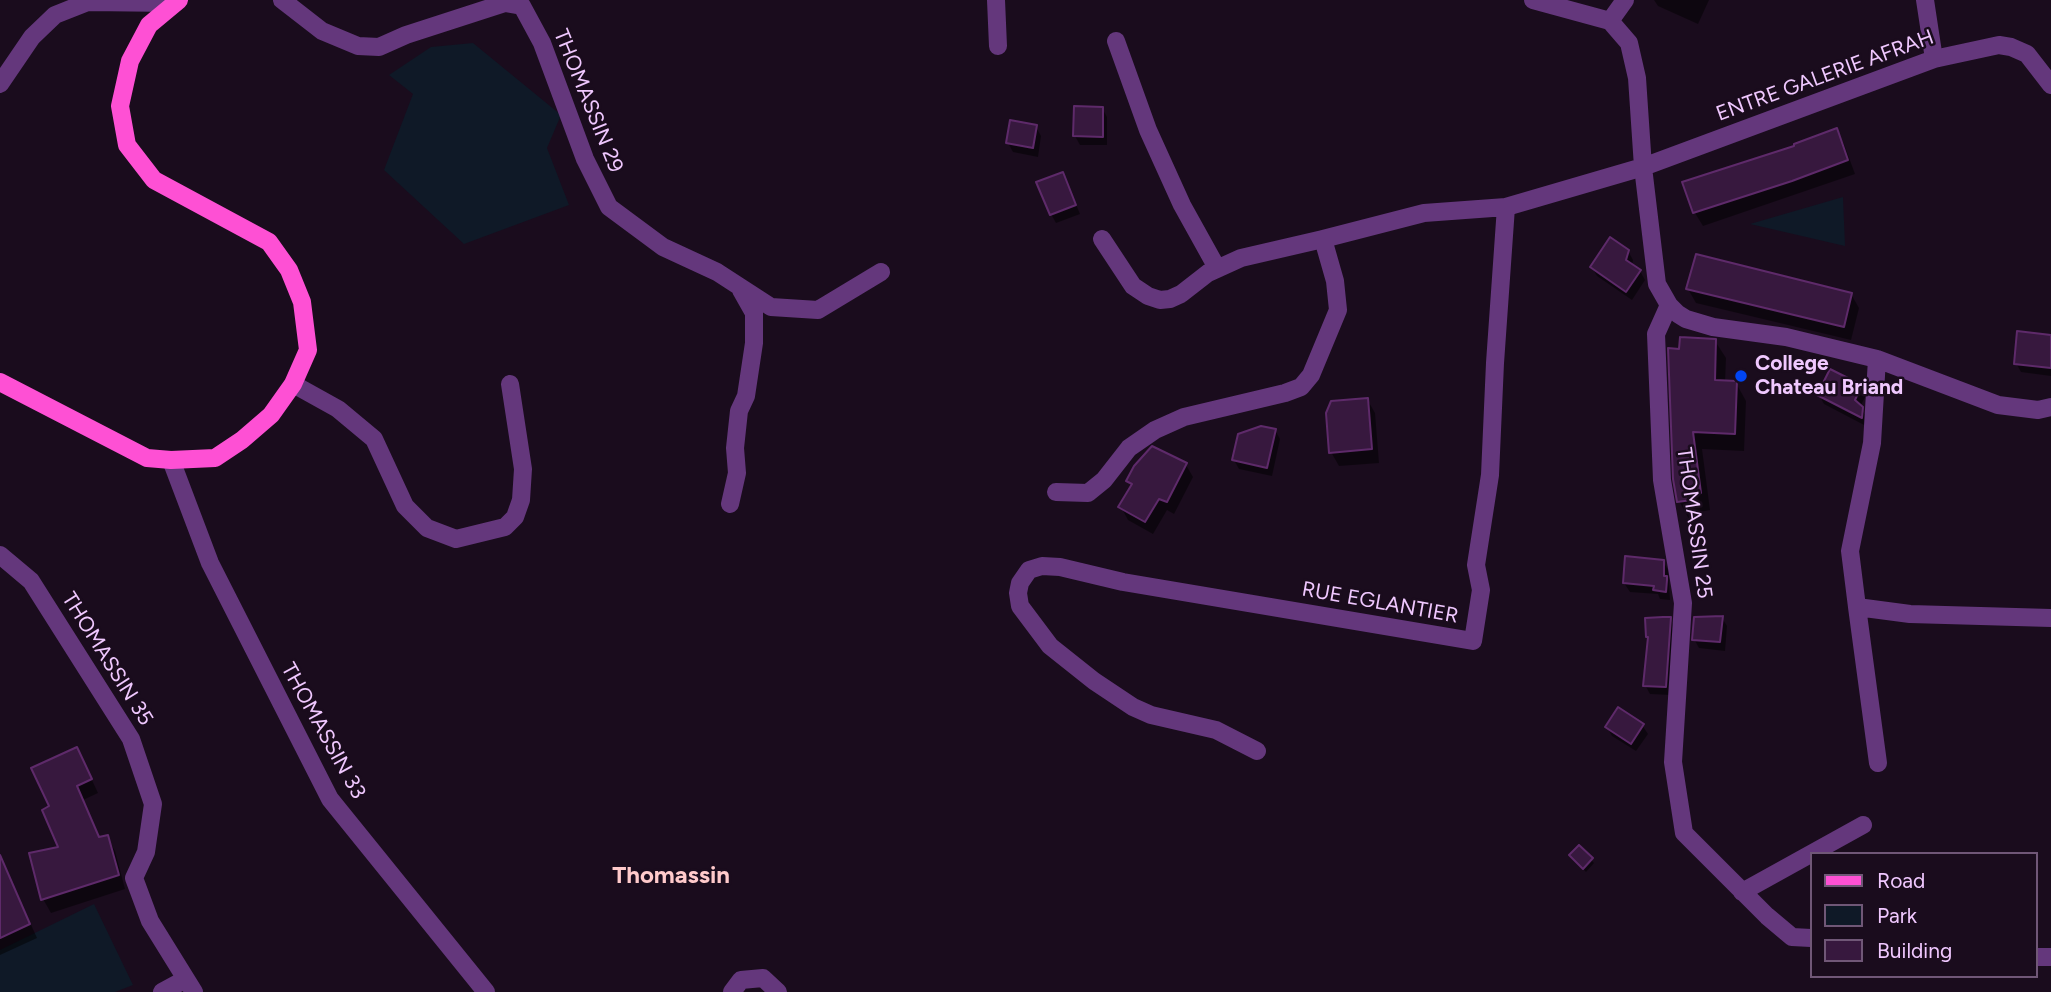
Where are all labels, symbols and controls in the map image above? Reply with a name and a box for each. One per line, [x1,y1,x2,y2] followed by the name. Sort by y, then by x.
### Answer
[1713,25,1937,127] street label: ENTRE GALERIE AFRAH
[548,26,628,176] street label: THOMASSIN 29
[1755,351,1903,401] place label: College Chateau Briand
[1733,368,1749,384] marker: College Chateau Briand
[1671,446,1717,600] street label: THOMASSIN 25
[1300,577,1460,629] street label: RUE EGLANTIER
[56,588,158,730] street label: THOMASSIN 35
[275,659,371,803] street label: THOMASSIN 33
[1810,852,2037,978] legend
[612,862,730,890] district label: Thomassin
[1877,868,1925,893] text: Road
[1877,903,1917,928] text: Park
[1877,938,1952,963] text: Building

